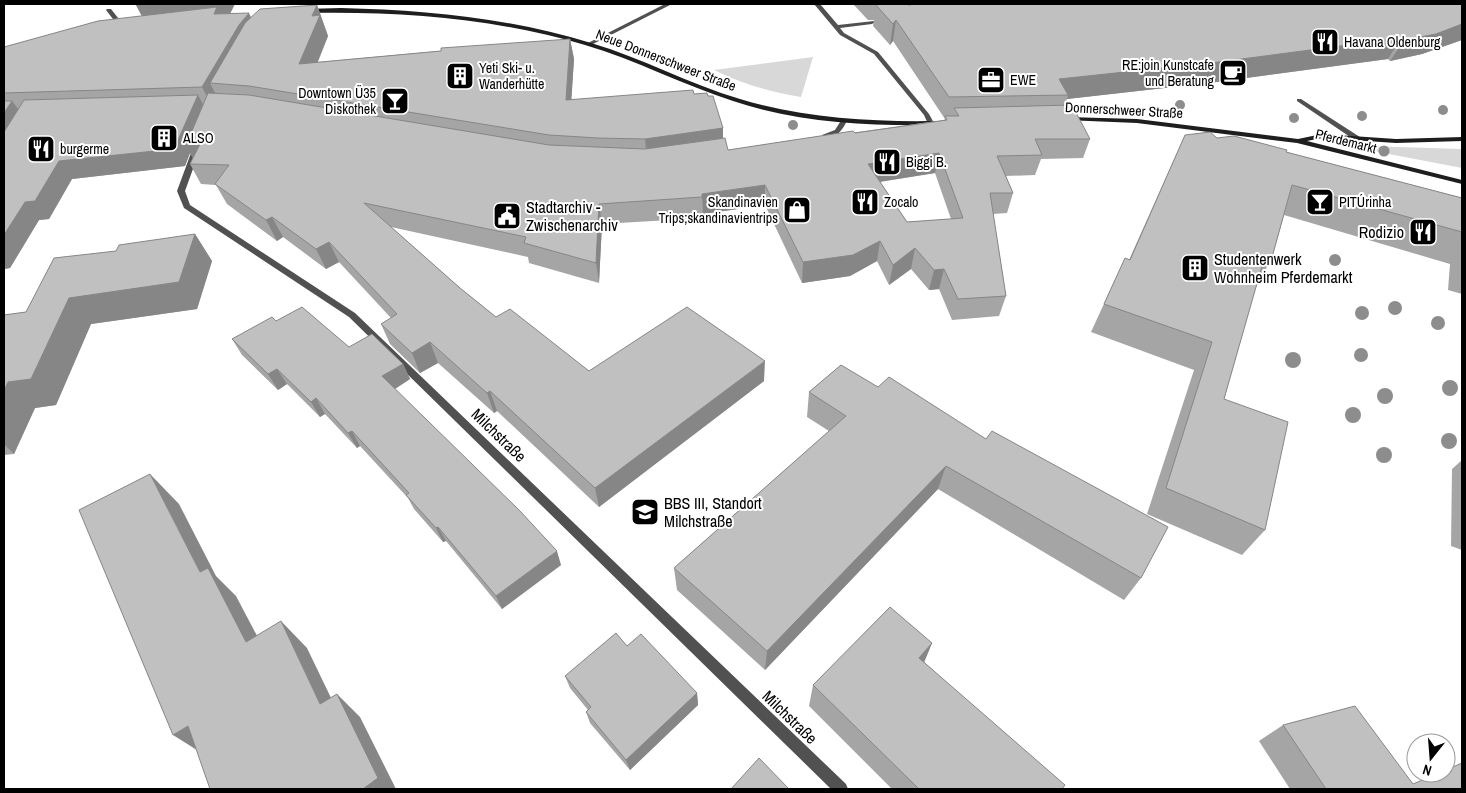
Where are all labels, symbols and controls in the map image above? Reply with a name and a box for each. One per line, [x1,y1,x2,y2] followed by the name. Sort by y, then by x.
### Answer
[593,25,739,95] street label: Neue Donnerschweer Straße
[1310,27,1340,57] restaurant icon: Havana Oldenburg
[1344,33,1441,51] place label: Havana Oldenburg
[1122,56,1215,90] place label: RE:join Kunstcafe und Beratung
[1218,58,1248,88] cafe icon: RE:join Kunstcafe und Beratung
[479,59,544,93] place label: Yeti Ski- u. Wanderhütte
[445,61,475,91] building icon: Yeti Ski- u. Wanderhütte
[976,65,1006,95] office icon: EWE
[1010,71,1036,89] place label: EWE
[298,84,376,118] place label: Downtown Ü35 Diskothek
[380,86,410,116] bar icon: Downtown Ü35 Diskothek
[1065,98,1183,122] street label: Donnerschweer Straße
[149,123,179,153] building icon: ALSO
[1313,125,1379,157] street label: Pferdemarkt
[182,129,214,147] place label: ALSO
[26,134,56,164] restaurant icon: burgerme
[60,140,109,158] place label: burgerme
[872,147,902,177] restaurant icon: Biggi B.
[906,153,947,171] place label: Biggi B.
[850,187,880,217] restaurant icon: Zocalo
[1305,187,1335,217] bar icon: PITÚrinha
[658,193,778,227] place label: Skandinavien Trips;skandinavientrips
[884,193,918,211] place label: Zocalo
[1339,193,1392,211] place label: PITÚrinha
[782,195,812,225] shop icon: Skandinavien Trips;skandinavientrips
[526,196,618,236] place label: Stadtarchiv - Zwischenarchiv
[492,201,522,231] public building icon: Stadtarchiv - Zwischenarchiv
[1408,217,1438,247] restaurant icon: Rodizio
[1359,221,1404,243] place label: Rodizio
[1214,248,1353,288] place label: Studentenwerk Wohnheim Pferdemarkt
[1180,253,1210,283] building icon: Studentenwerk Wohnheim Pferdemarkt
[467,403,531,467] street label: Milchstraße
[664,492,762,532] place label: BBS III, Standort Milchstraße
[630,497,660,527] school or university icon: BBS III, Standort Milchstraße
[758,685,822,749] street label: Milchstraße
[1406,733,1456,783] north arrow
[1421,761,1434,780] text: N

